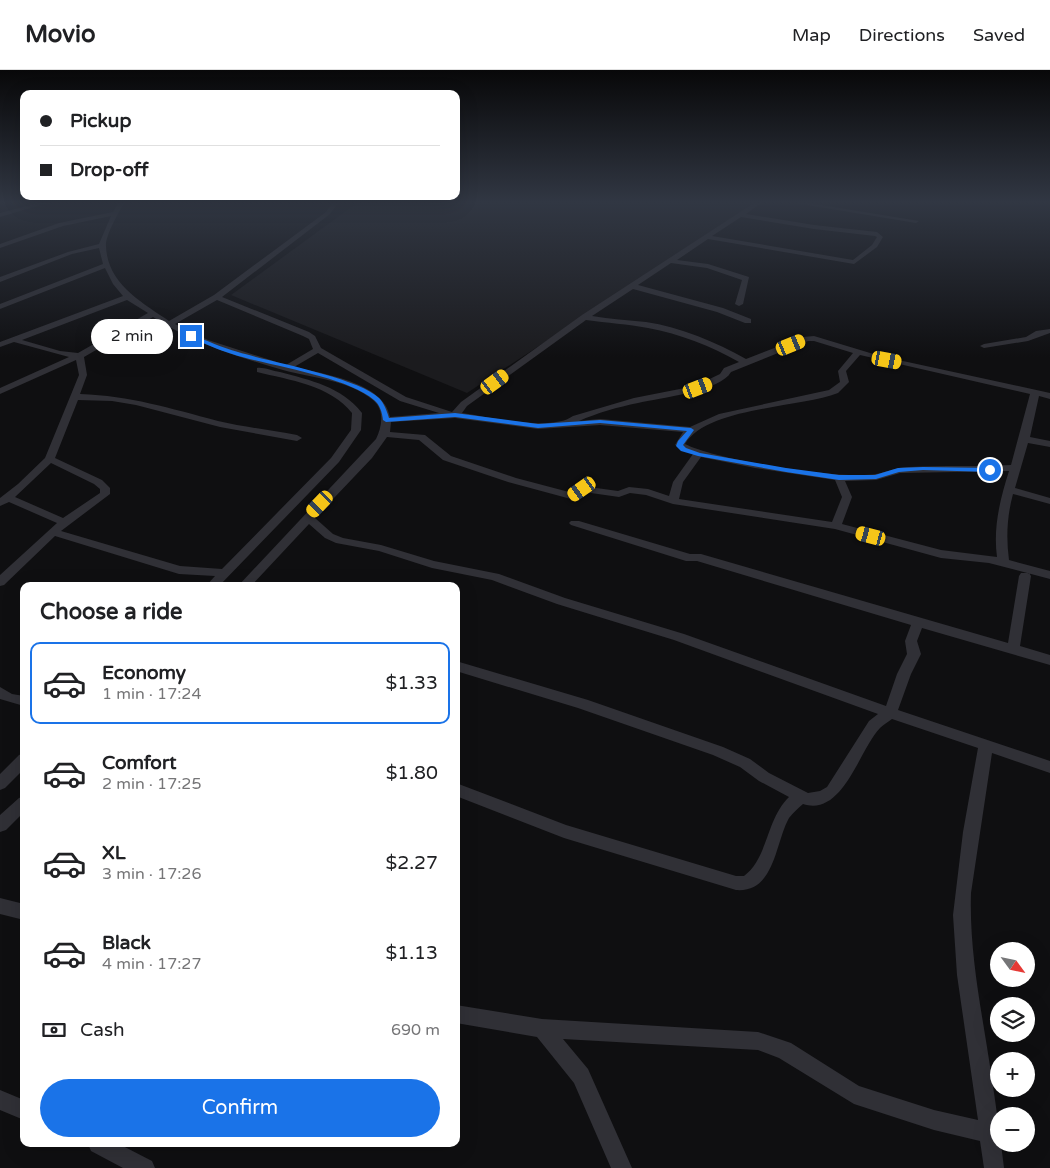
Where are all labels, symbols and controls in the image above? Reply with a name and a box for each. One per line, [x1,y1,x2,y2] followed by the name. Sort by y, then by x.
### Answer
[25,20,96,49] text: Movio
[792,24,831,46] text: Map
[859,24,945,46] text: Directions
[973,24,1025,46] text: Saved
[70,110,131,132] text: Pickup
[70,159,149,181] text: Drop-off
[91,318,174,354] callout: 2 min
[180,325,202,347] route end
[111,326,153,346] text: 2 min
[774,332,807,358] car
[870,350,903,370] car
[478,367,511,397] car
[681,376,714,400] car
[979,459,1001,481] route start
[565,474,598,504] car
[304,488,335,520] car
[854,525,887,547] car
[40,599,183,625] text: Choose a ride
[42,661,87,706] icon: car
[102,662,186,684] text: Economy
[386,672,438,694] text: $1.33
[102,684,201,704] text: 1 min · 17:24
[42,751,87,796] icon: car
[102,752,176,774] text: Comfort
[386,762,438,784] text: $1.80
[102,774,201,794] text: 2 min · 17:25
[42,841,87,886] icon: car
[102,842,126,864] text: XL
[386,852,438,874] text: $2.27
[102,864,201,884] text: 3 min · 17:26
[42,931,87,976] icon: car
[102,932,151,954] text: Black
[386,942,438,964] text: $1.13
[990,942,1035,988] north arrow
[990,942,1035,1152] map controls
[102,954,201,974] text: 4 min · 17:27
[990,997,1035,1042] button: layers
[40,1016,68,1044] icon: cash
[80,1019,125,1041] text: Cash
[391,1020,440,1040] text: 690 m
[990,1052,1035,1097] button: +
[40,1079,440,1137] button: Confirm
[990,1107,1035,1152] button: −

